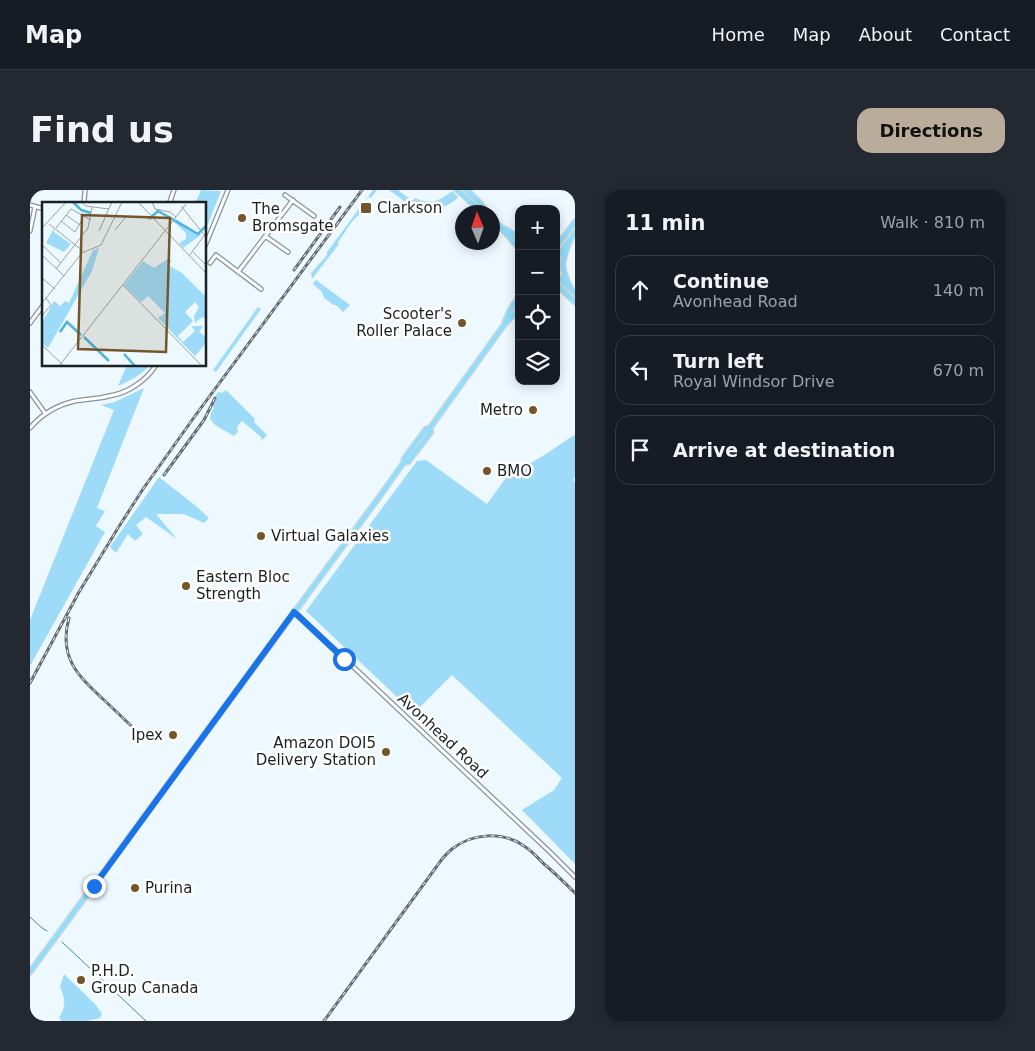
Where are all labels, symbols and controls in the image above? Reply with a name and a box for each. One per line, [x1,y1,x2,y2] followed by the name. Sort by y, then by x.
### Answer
[25,21,82,49] text: Map
[712,24,765,45] text: Home
[793,24,831,45] text: Map
[859,24,912,45] text: About
[940,24,1010,45] text: Contact
[857,108,1005,153] button: Directions
[30,110,174,150] text: Find us
[377,199,442,217] place label: Clarkson
[251,200,334,235] place label: The Bromsgate
[359,201,373,215] marker: Clarkson
[42,202,206,366] inset map
[455,205,500,250] north arrow
[515,205,560,385] map controls
[515,205,560,250] button: +
[625,211,706,235] text: 11 min
[236,212,248,224] marker: The Bromsgate
[880,213,985,232] text: Walk · 810 m
[515,250,560,295] button: −
[673,270,769,292] text: Continue
[626,276,654,304] icon: ahead
[933,281,984,300] text: 140 m
[673,292,798,311] text: Avonhead Road
[515,295,560,340] button: locate
[356,305,452,340] place label: Scooter's Roller Palace
[456,317,468,329] marker: Scooter's Roller Palace
[515,340,560,385] button: layers
[673,350,764,372] text: Turn left
[626,356,654,384] icon: left
[933,361,984,380] text: 670 m
[673,372,835,391] text: Royal Windsor Drive
[480,401,523,419] place label: Metro
[527,404,539,416] marker: Metro
[626,436,654,464] icon: arrive
[673,439,895,461] text: Arrive at destination
[497,462,532,480] place label: BMO
[481,465,493,477] marker: BMO
[271,527,389,545] place label: Virtual Galaxies
[255,530,267,542] marker: Virtual Galaxies
[196,568,290,603] place label: Eastern Bloc Strength
[180,580,192,592] marker: Eastern Bloc Strength
[333,648,356,671] route start
[394,690,492,782] street label: Avonhead Road
[131,726,163,744] place label: Ipex
[167,729,179,741] marker: Ipex
[256,734,376,769] place label: Amazon DOI5 Delivery Station
[380,746,392,758] marker: Amazon DOI5 Delivery Station
[83,875,106,898] route end
[145,879,192,897] place label: Purina
[129,882,141,894] marker: Purina
[91,962,199,997] place label: P.H.D. Group Canada
[75,974,87,986] marker: P.H.D. Group Canada

